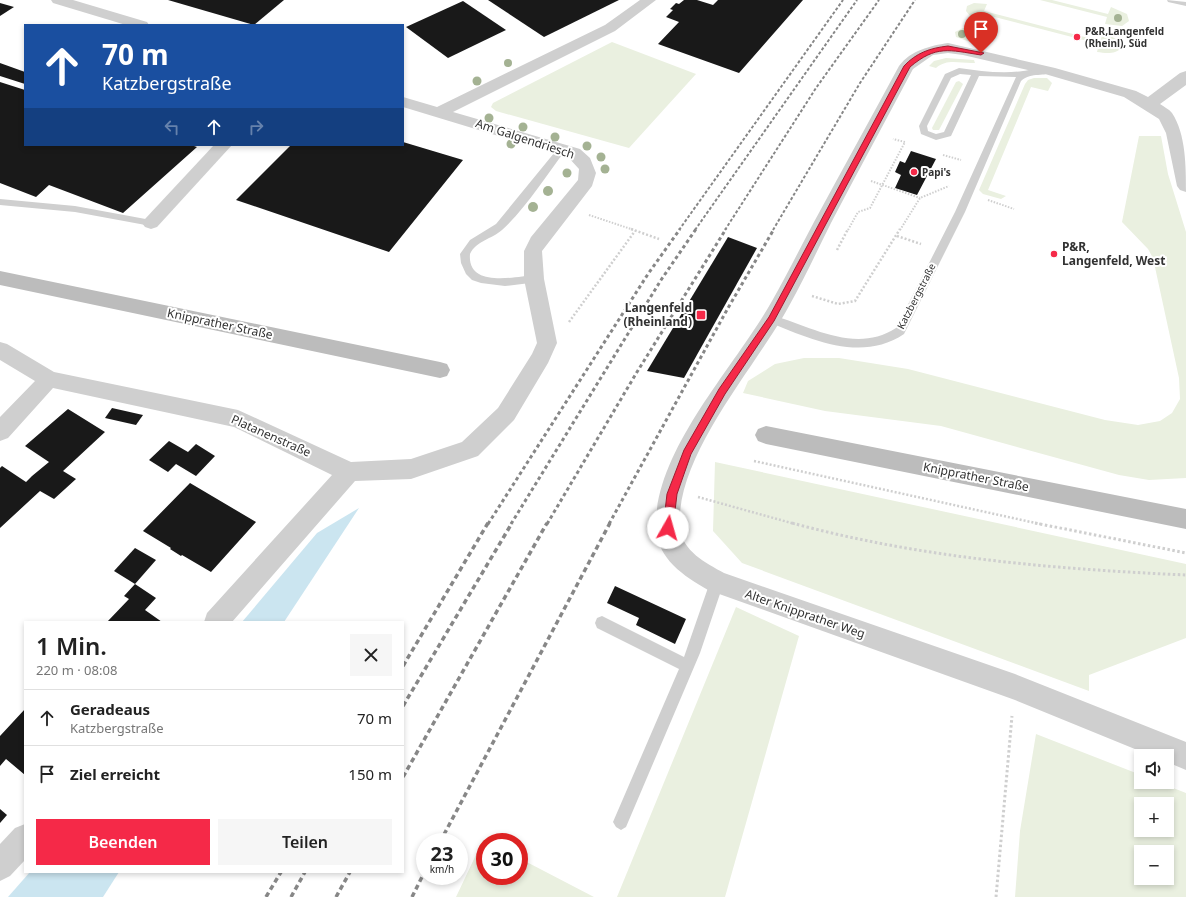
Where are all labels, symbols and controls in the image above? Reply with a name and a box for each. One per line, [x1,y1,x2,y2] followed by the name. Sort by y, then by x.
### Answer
[964,12,998,53] pin
[970,18,992,40] icon: arrive
[1085,24,1164,50] place label: P&R,Langenfeld (Rheinl), Süd
[1072,32,1082,42] marker: P&R,Langenfeld (Rheinl), Süd
[102,35,169,73] text: 70 m
[36,40,88,92] icon: ahead
[102,71,232,95] text: Katzbergstraße
[473,114,577,163] street label: Am Galgendriesch
[161,116,183,138] icon: left
[203,116,225,138] icon: ahead
[245,116,267,138] icon: right
[922,165,951,179] place label: Papi's
[909,167,919,177] marker: Papi's
[1062,238,1166,269] place label: P&R, Langenfeld, West
[1049,249,1059,259] marker: P&R, Langenfeld, West
[893,260,939,331] street label: Katzbergstraße
[623,299,692,330] place label: Langenfeld (Rheinland)
[166,304,275,343] street label: Knipprather Straße
[695,309,707,321] marker: Langenfeld (Rheinland)
[229,410,314,461] street label: Platanenstraße
[922,458,1031,495] street label: Knipprather Straße
[647,507,689,549] position arrow
[743,585,867,642] street label: Alter Knipprather Weg
[36,629,107,662] text: 1 Min.
[350,634,392,676] button: close
[36,661,117,679] text: 220 m · 08:08
[70,699,150,719] text: Geradeaus
[36,707,58,729] icon: ahead
[357,708,392,728] text: 70 m
[70,719,164,737] text: Katzbergstraße
[1134,749,1174,885] map controls
[1134,749,1174,789] button: sound
[36,763,58,785] icon: arrive
[70,764,160,784] text: Ziel erreicht
[348,764,392,784] text: 150 m
[1134,797,1174,837] button: +
[36,819,210,865] button: Beenden
[218,819,392,865] button: Teilen
[476,833,528,885] speed limit sign: 30
[431,840,453,867] text: 23
[1134,845,1174,885] button: −
[430,862,454,876] text: km/h

